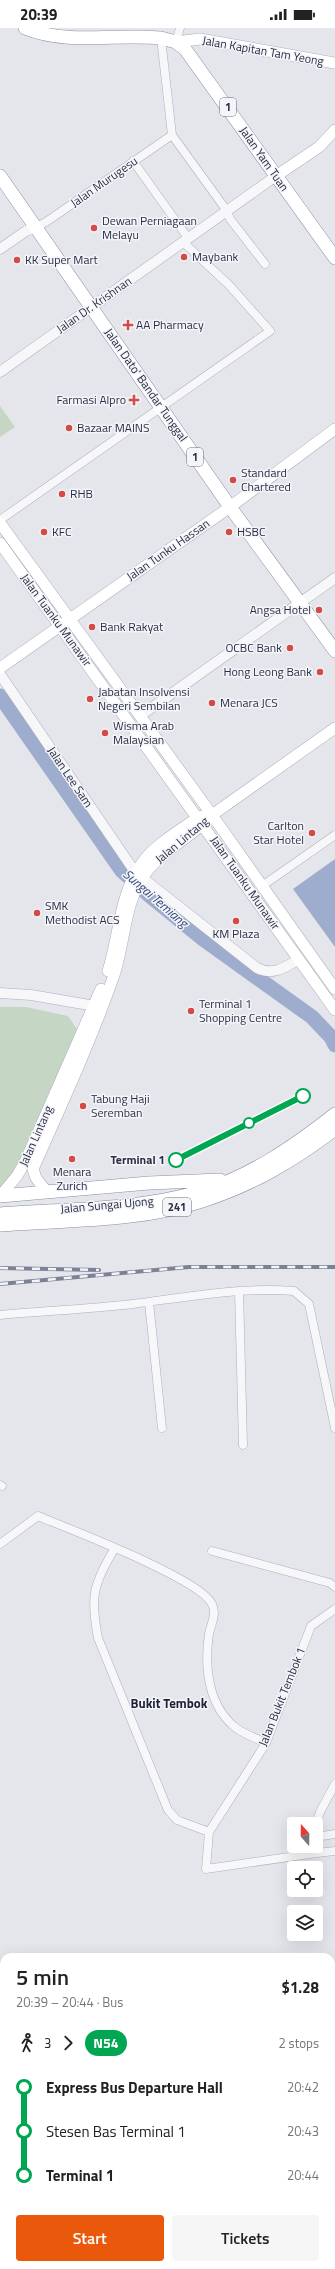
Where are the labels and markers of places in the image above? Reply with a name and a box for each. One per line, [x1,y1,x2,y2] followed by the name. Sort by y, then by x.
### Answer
[102,211,197,244] place label: Dewan Perniagaan Melayu
[89,223,99,233] marker: Dewan Perniagaan Melayu
[192,247,239,266] place label: Maybank
[25,250,99,269] place label: KK Super Mart
[179,252,189,262] marker: Maybank
[12,255,22,265] marker: KK Super Mart
[136,315,204,334] place label: AA Pharmacy
[123,320,133,330] marker: AA Pharmacy
[56,390,126,409] place label: Farmasi Alpro
[129,395,139,405] marker: Farmasi Alpro
[77,418,149,437] place label: Bazaar MAINS
[64,423,74,433] marker: Bazaar MAINS
[241,463,291,496] place label: Standard Chartered
[228,475,238,485] marker: Standard Chartered
[70,484,93,503] place label: RHB
[57,489,67,499] marker: RHB
[52,522,72,541] place label: KFC
[237,522,266,541] place label: HSBC
[39,527,49,537] marker: KFC
[224,527,234,537] marker: HSBC
[250,600,311,619] place label: Angsa Hotel
[314,605,324,615] marker: Angsa Hotel
[100,617,164,636] place label: Bank Rakyat
[87,622,97,632] marker: Bank Rakyat
[225,638,282,657] place label: OCBC Bank
[285,643,295,653] marker: OCBC Bank
[223,662,312,681] place label: Hong Leong Bank
[315,667,325,677] marker: Hong Leong Bank
[98,682,190,715] place label: Jabatan Insolvensi Negeri Sembilan
[220,693,278,712] place label: Menara JCS
[85,694,95,704] marker: Jabatan Insolvensi Negeri Sembilan
[207,698,217,708] marker: Menara JCS
[113,716,174,749] place label: Wisma Arab Malaysian
[100,728,110,738] marker: Wisma Arab Malaysian
[253,816,304,849] place label: Carlton Star Hotel
[307,828,317,838] marker: Carlton Star Hotel
[45,896,120,929] place label: SMK Methodist ACS
[32,908,42,918] marker: SMK Methodist ACS
[231,916,241,926] marker: KM Plaza
[213,924,259,943] place label: KM Plaza
[199,994,282,1027] place label: Terminal 1 Shopping Centre
[186,1006,196,1016] marker: Terminal 1 Shopping Centre
[295,1088,311,1104] unlabelled marker
[91,1089,150,1122] place label: Tabung Haji Seremban
[78,1101,88,1111] marker: Tabung Haji Seremban
[243,1117,255,1129] unlabelled marker
[110,1150,165,1169] place label: Terminal 1
[168,1152,184,1168] marker: Terminal 1
[67,1154,77,1164] marker: Menara Zurich
[53,1162,91,1195] place label: Menara Zurich

